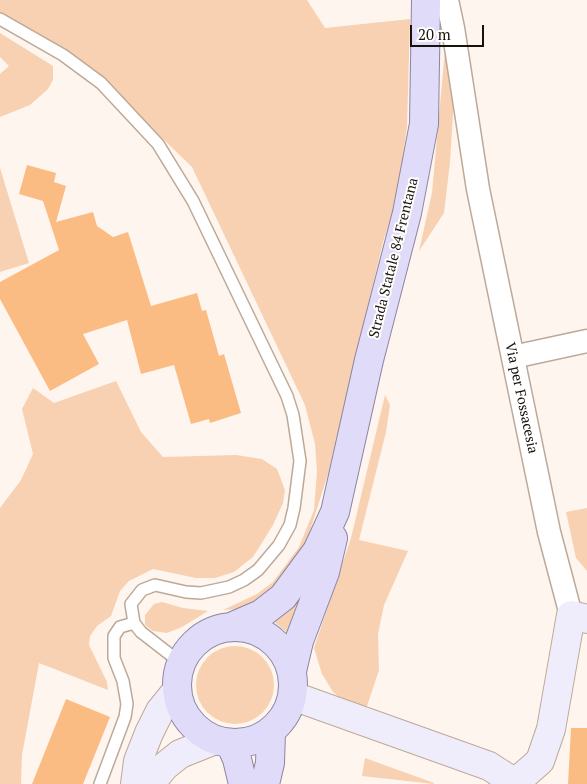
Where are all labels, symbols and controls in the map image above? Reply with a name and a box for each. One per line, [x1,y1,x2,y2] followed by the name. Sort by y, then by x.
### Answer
[412,15,486,47] scale bar
[418,24,451,44] text: 20 m
[366,176,422,340] street label: Strada Statale 84 Frentana
[501,341,541,455] street label: Via per Fossacesia

